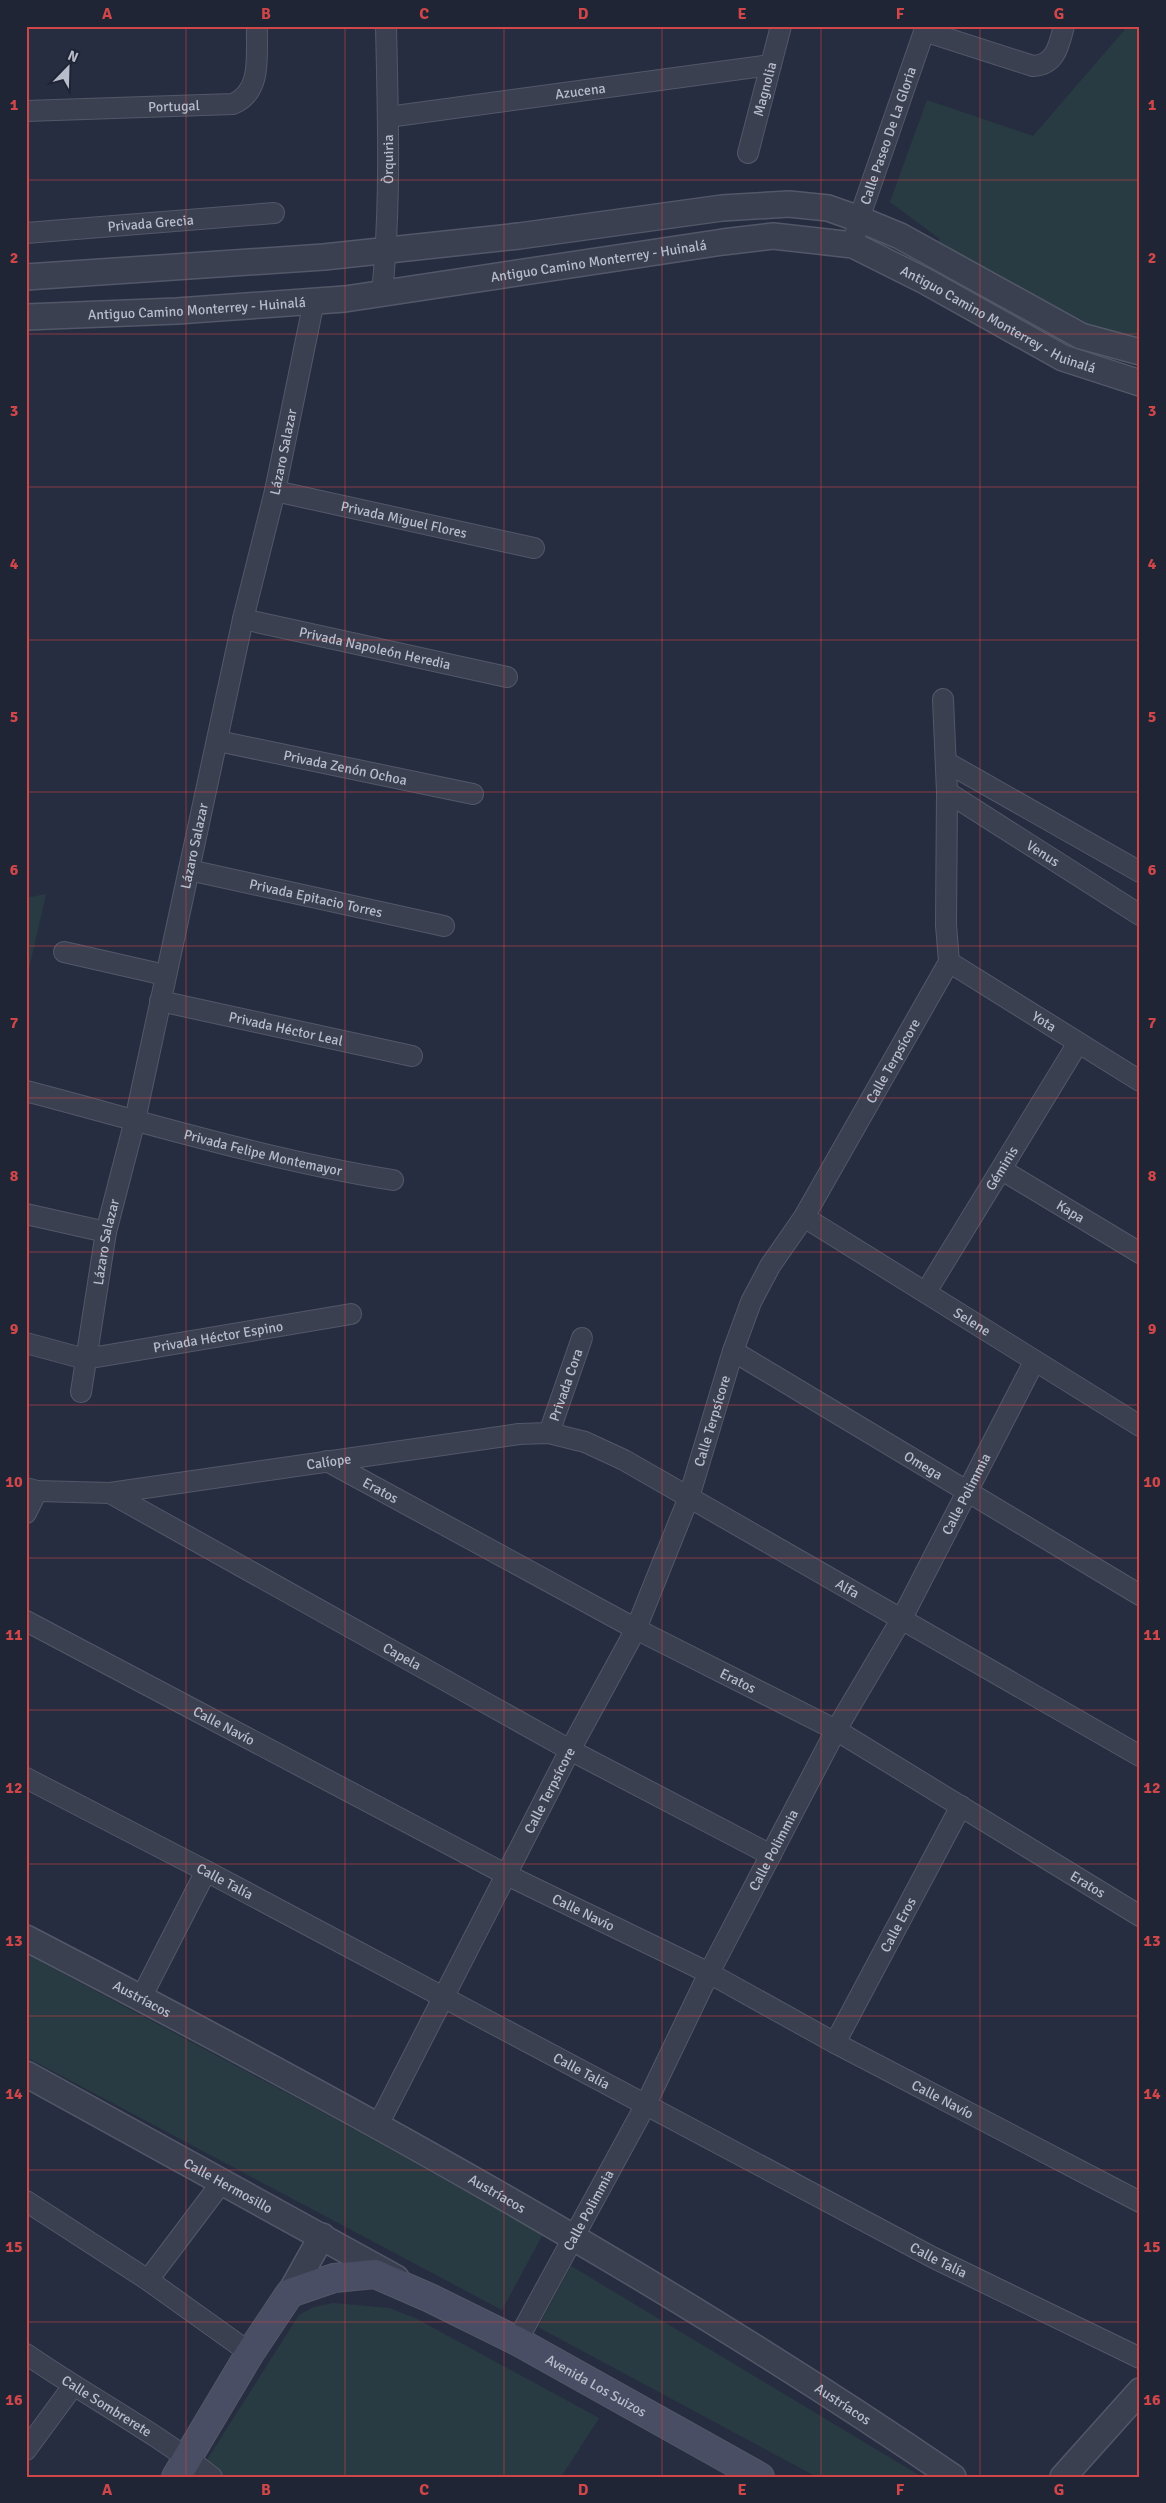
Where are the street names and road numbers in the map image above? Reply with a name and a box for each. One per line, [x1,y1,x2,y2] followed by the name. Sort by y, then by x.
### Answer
[749,60,780,118] street label: Magnolia
[856,64,920,207] street label: Calle Paseo De La Gloria
[554,79,607,103] street label: Azucena
[148,97,200,115] street label: Portugal
[379,134,397,184] street label: Òrquiria
[107,211,194,235] street label: Privada Grecia
[489,236,708,285] street label: Antiguo Camino Monterrey - Huinalá
[898,262,1098,377] street label: Antiguo Camino Monterrey - Huinalá
[87,293,306,323] street label: Antiguo Camino Monterrey - Huinalá
[266,406,300,497] street label: Lázaro Salazar
[339,497,469,542] street label: Privada Miguel Flores
[297,623,452,673] street label: Privada Napoleón Heredia
[282,746,409,789] street label: Privada Zenón Ochoa
[177,801,212,891] street label: Lázaro Salazar
[1023,836,1063,870] street label: Venus
[248,875,384,921] street label: Privada Epitacio Torres
[1029,1007,1059,1035] street label: Yota
[227,1008,345,1049] street label: Privada Héctor Leal
[862,1016,924,1106] street label: Calle Terpsícore
[182,1125,344,1179] street label: Privada Felipe Montemayor
[982,1143,1021,1193] street label: Géminis
[89,1196,123,1286] street label: Lázaro Salazar
[1053,1196,1088,1226] street label: Kapa
[950,1304,994,1339] street label: Selene
[152,1317,284,1356] street label: Privada Héctor Espino
[545,1346,586,1423] street label: Privada Cora
[690,1373,734,1468] street label: Calle Terpsícore
[901,1447,946,1483] street label: Omega
[305,1450,352,1473] street label: Calíope
[938,1450,994,1538] street label: Calle Polimmia
[360,1474,401,1507] street label: Eratos
[833,1575,862,1602] street label: Alfa
[380,1639,424,1674] street label: Capela
[717,1664,759,1697] street label: Eratos
[190,1702,258,1749] street label: Calle Navío
[520,1744,578,1836] street label: Calle Terpsícore
[745,1806,802,1894] street label: Calle Polimmia
[194,1859,256,1903] street label: Calle Talía
[1067,1867,1109,1901] street label: Eratos
[549,1890,618,1934] street label: Calle Navío
[876,1894,919,1955] street label: Calle Eros
[110,1976,174,2021] street label: Austríacos
[550,2049,613,2093] street label: Calle Talía
[909,2076,976,2122] street label: Calle Navío
[181,2154,276,2217] street label: Calle Hermosillo
[559,2167,617,2254] street label: Calle Polimmia
[466,2170,529,2216] street label: Austríacos
[907,2238,970,2281] street label: Calle Talía
[543,2350,650,2420] street label: Avenida Los Suizos
[59,2371,155,2440] street label: Calle Sombrerete
[812,2380,874,2428] street label: Austríacos

